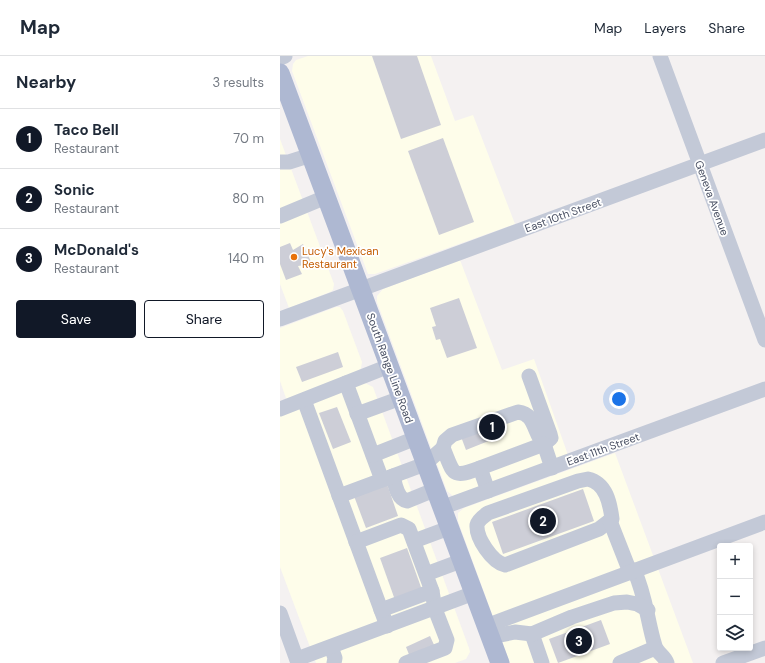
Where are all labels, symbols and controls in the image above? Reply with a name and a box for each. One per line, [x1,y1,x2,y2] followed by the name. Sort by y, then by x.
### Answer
[20,15,60,40] text: Map
[594,19,622,37] text: Map
[644,19,686,37] text: Layers
[708,19,745,37] text: Share
[16,71,76,93] text: Nearby
[212,74,264,91] text: 3 results
[54,120,119,140] text: Taco Bell
[27,130,31,147] text: 1
[233,130,264,147] text: 70 m
[54,140,119,157] text: Restaurant
[692,159,732,237] street label: Geneva Avenue
[54,180,95,200] text: Sonic
[25,190,33,207] text: 2
[232,190,264,207] text: 80 m
[523,195,603,235] street label: East 10th Street
[54,200,119,217] text: Restaurant
[54,240,139,260] text: McDonald's
[302,244,379,271] place label: Lucy's Mexican Restaurant
[25,250,33,267] text: 3
[228,250,264,267] text: 140 m
[289,252,299,262] marker: Lucy's Mexican Restaurant
[54,260,119,277] text: Restaurant
[16,300,136,338] button: Save
[144,300,264,338] button: Share
[364,311,416,425] street label: South Range Line Road
[609,389,629,409] your location
[479,412,505,442] pin: 1
[565,429,641,469] street label: East 11th Street
[530,506,556,536] pin: 2
[717,543,753,651] map controls
[717,543,753,579] button: +
[717,579,753,615] button: −
[717,615,753,651] button: layers
[566,626,592,656] pin: 3

